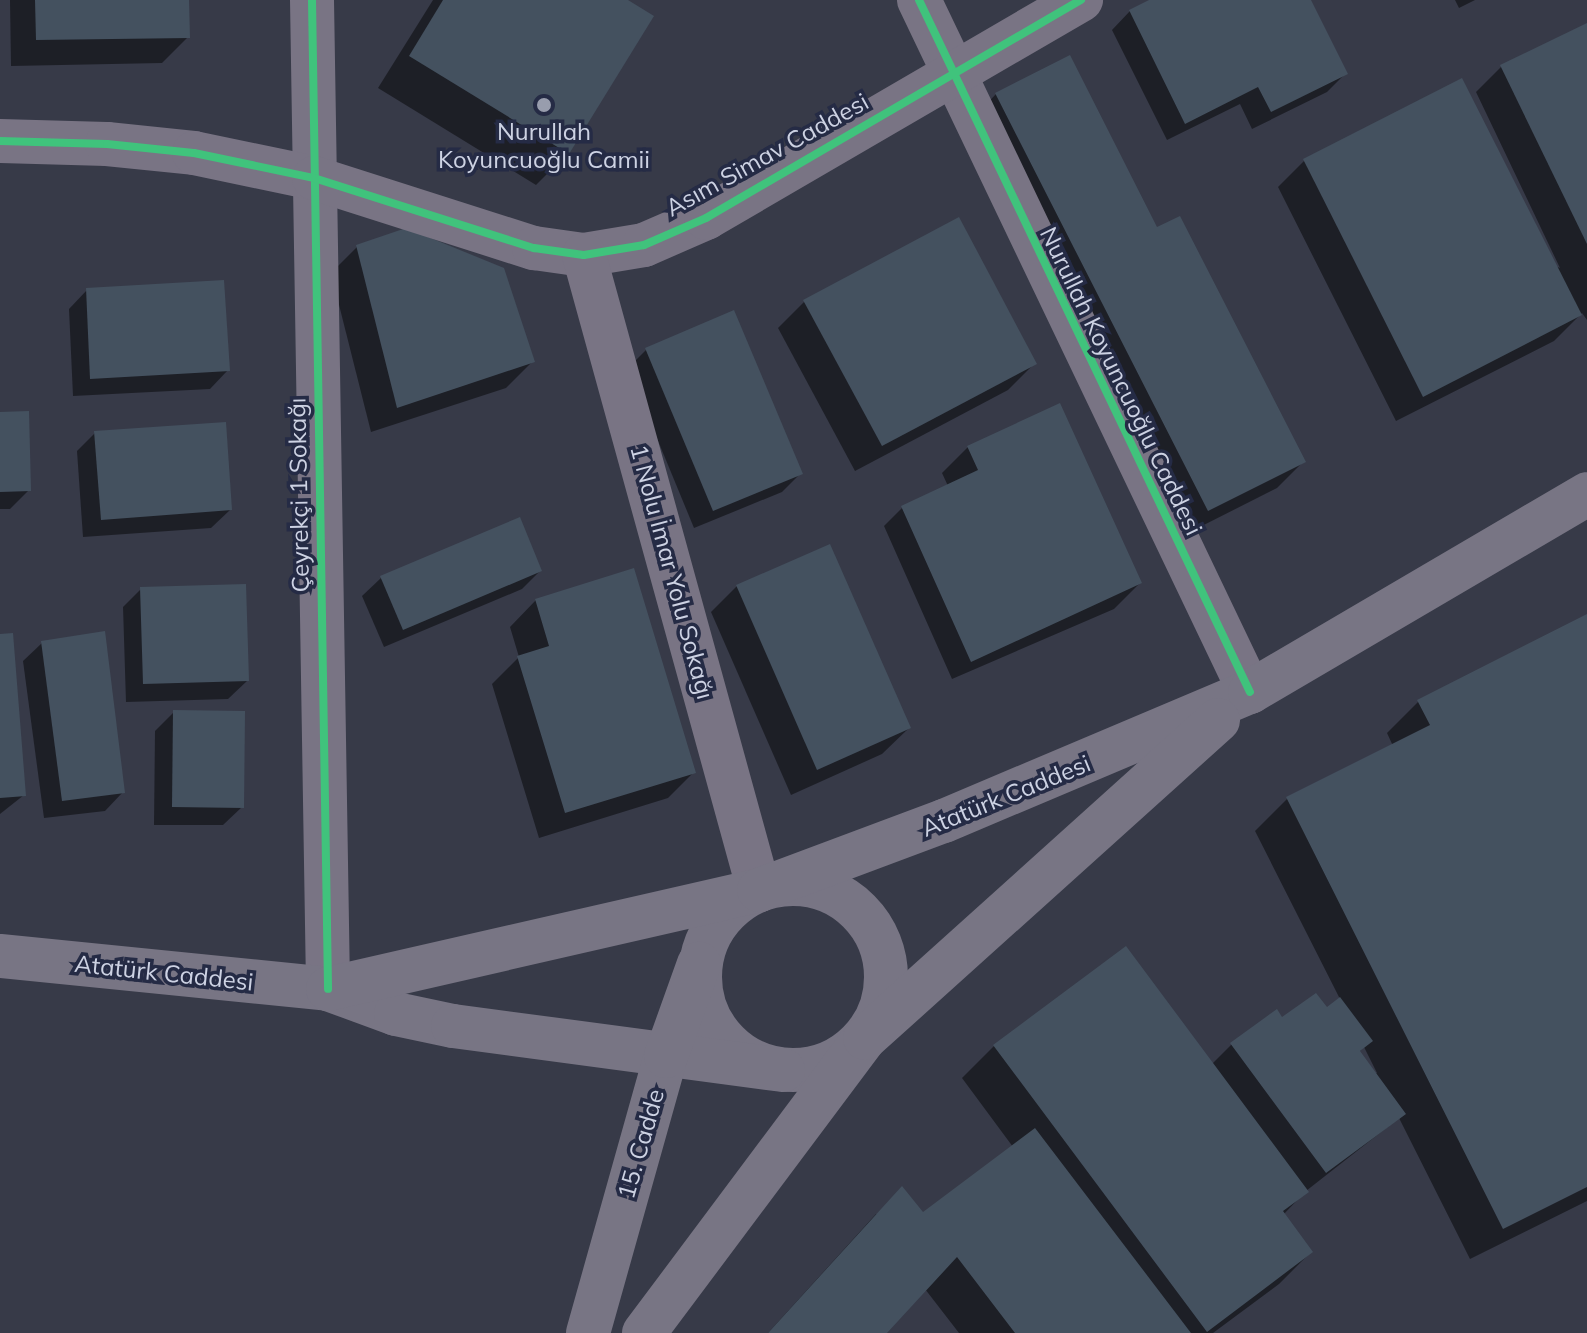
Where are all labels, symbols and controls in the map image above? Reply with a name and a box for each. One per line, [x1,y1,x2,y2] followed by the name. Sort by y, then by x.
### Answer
[661,87,873,223] street label: Asım Simav Caddesi
[535,96,553,114] marker: Nurullah Koyuncuoğlu Camii
[438,118,650,174] place label: Nurullah Koyuncuoğlu Camii
[1034,222,1208,540] street label: Nurullah Koyuncuoğlu Caddesi
[283,397,315,593] street label: Çeyrekçi 1 Sokağı
[624,442,720,702] street label: 1 Nolu İmar Yolu Sokağı
[917,749,1095,843] street label: Atatürk Caddesi
[73,949,255,997] street label: Atatürk Caddesi
[612,1086,670,1202] street label: 15. Cadde

